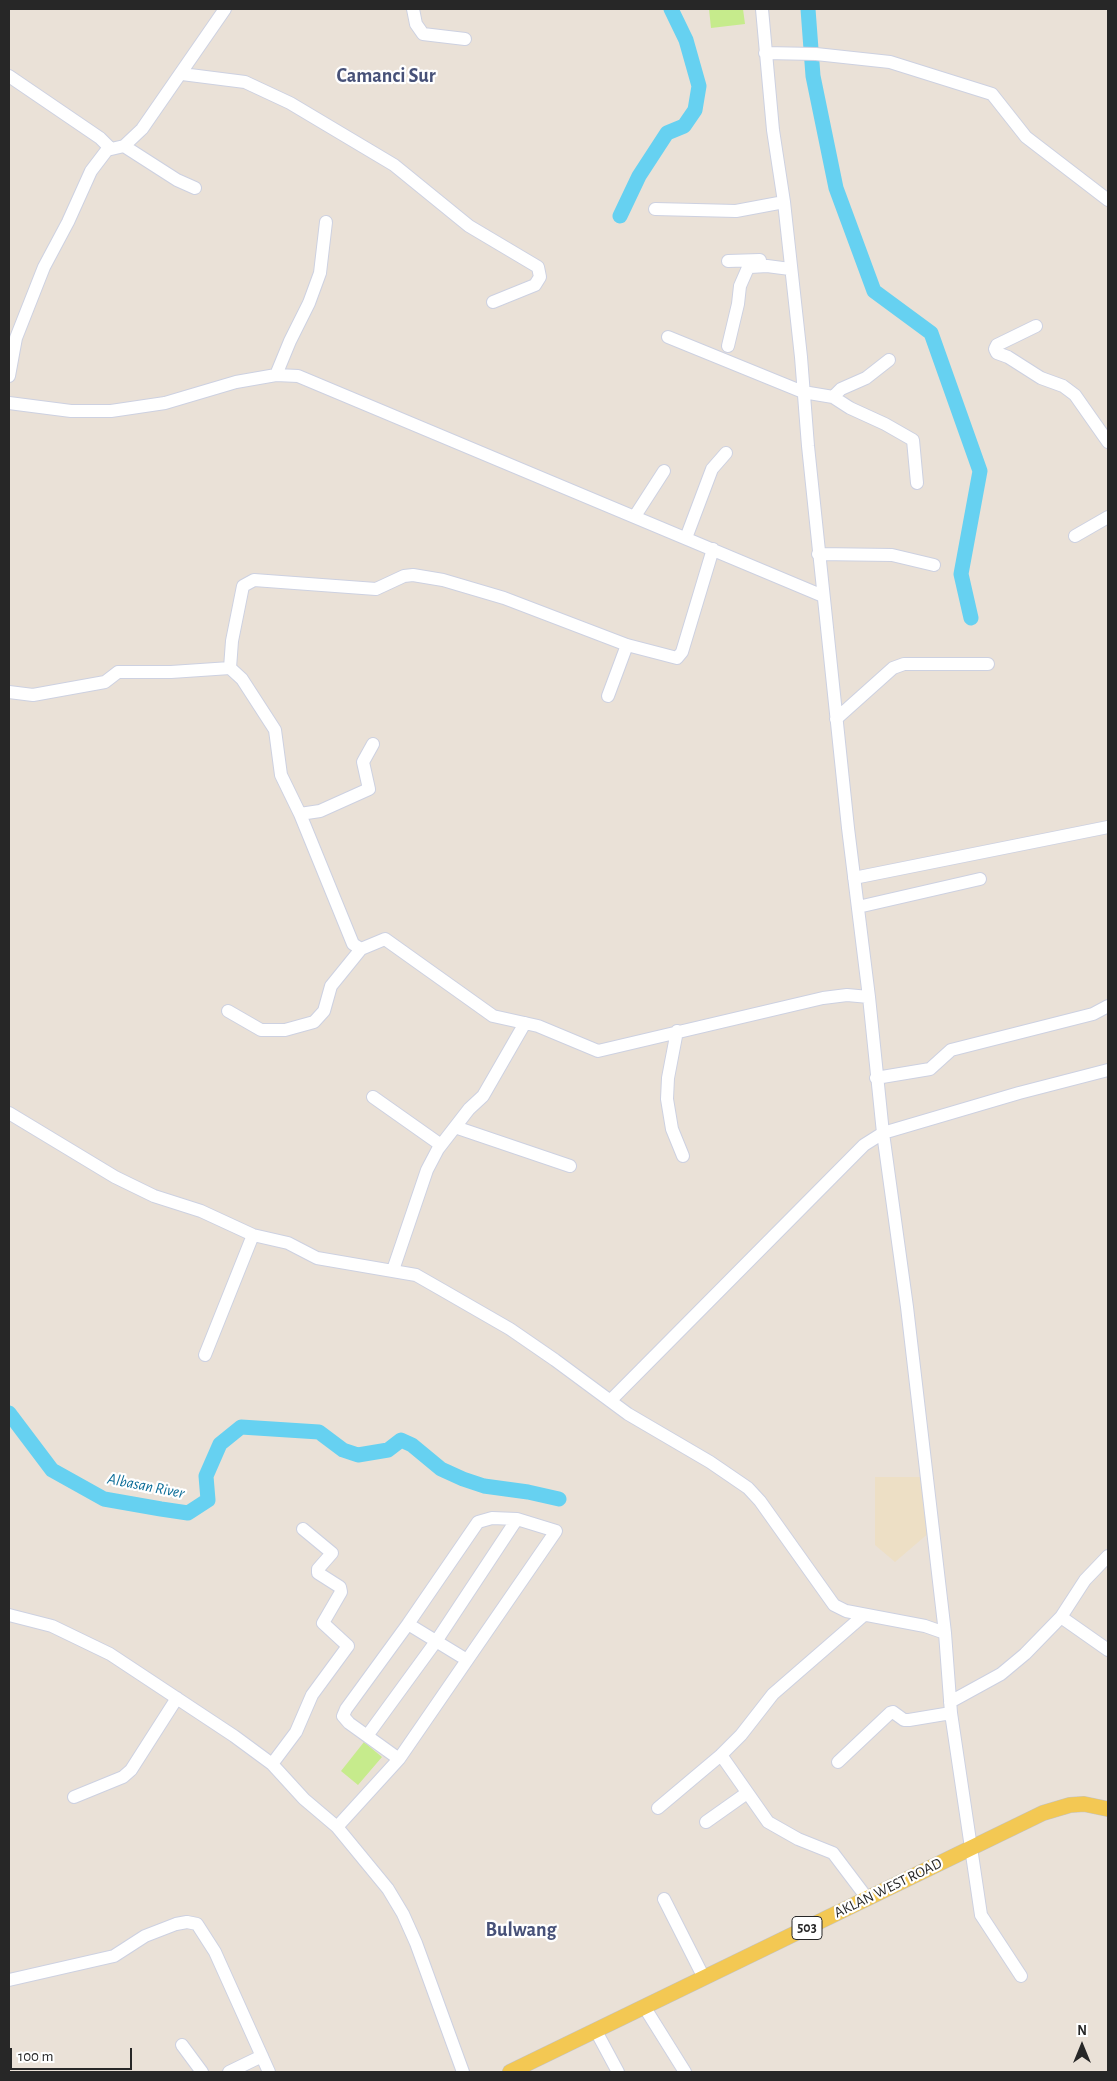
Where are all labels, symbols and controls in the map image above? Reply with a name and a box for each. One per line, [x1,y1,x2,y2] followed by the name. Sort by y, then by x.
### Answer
[336,64,436,88] district label: Camanci Sur
[106,1469,186,1503] water label: Albasan River
[831,1854,945,1922] street label: AKLAN WEST ROAD
[792,1916,822,1940] road number: 503
[485,1918,557,1942] district label: Bulwang
[1057,2021,1107,2071] north arrow
[1077,2024,1087,2038] text: N
[12,2038,135,2070] scale bar
[18,2049,53,2064] text: 100 m

